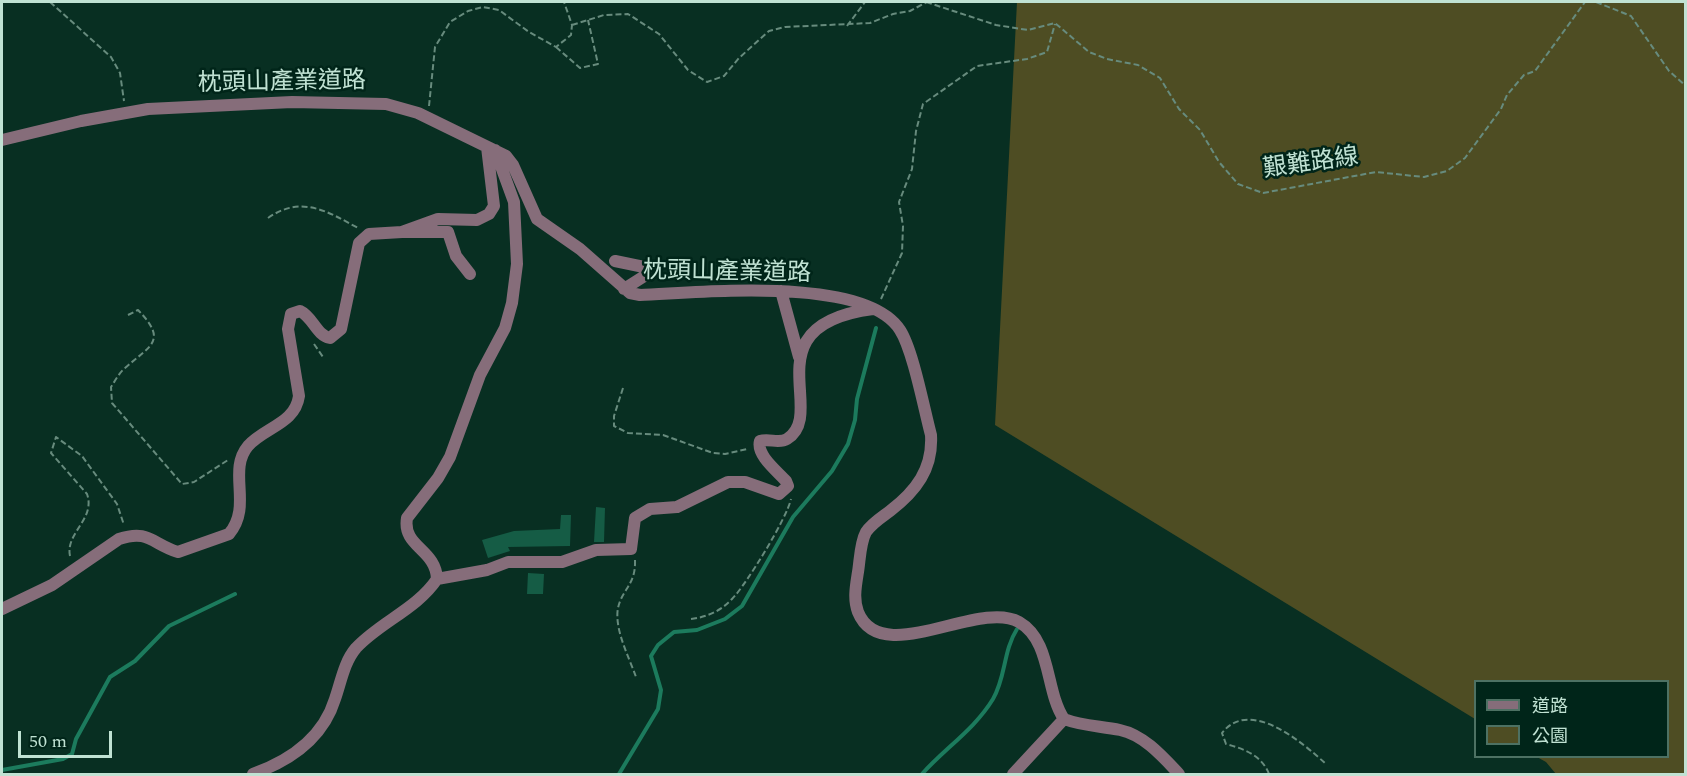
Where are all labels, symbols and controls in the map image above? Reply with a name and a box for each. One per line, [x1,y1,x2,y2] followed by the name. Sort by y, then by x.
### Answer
[198,68,366,100] street label: 枕頭山產業道路
[1261,144,1361,186] street label: 艱難路線
[643,258,811,290] street label: 枕頭山產業道路
[1474,680,1669,758] legend
[1532,693,1568,720] text: 道路
[21,719,116,757] scale bar
[1532,723,1568,750] text: 公園
[29,728,67,755] text: 50 m

